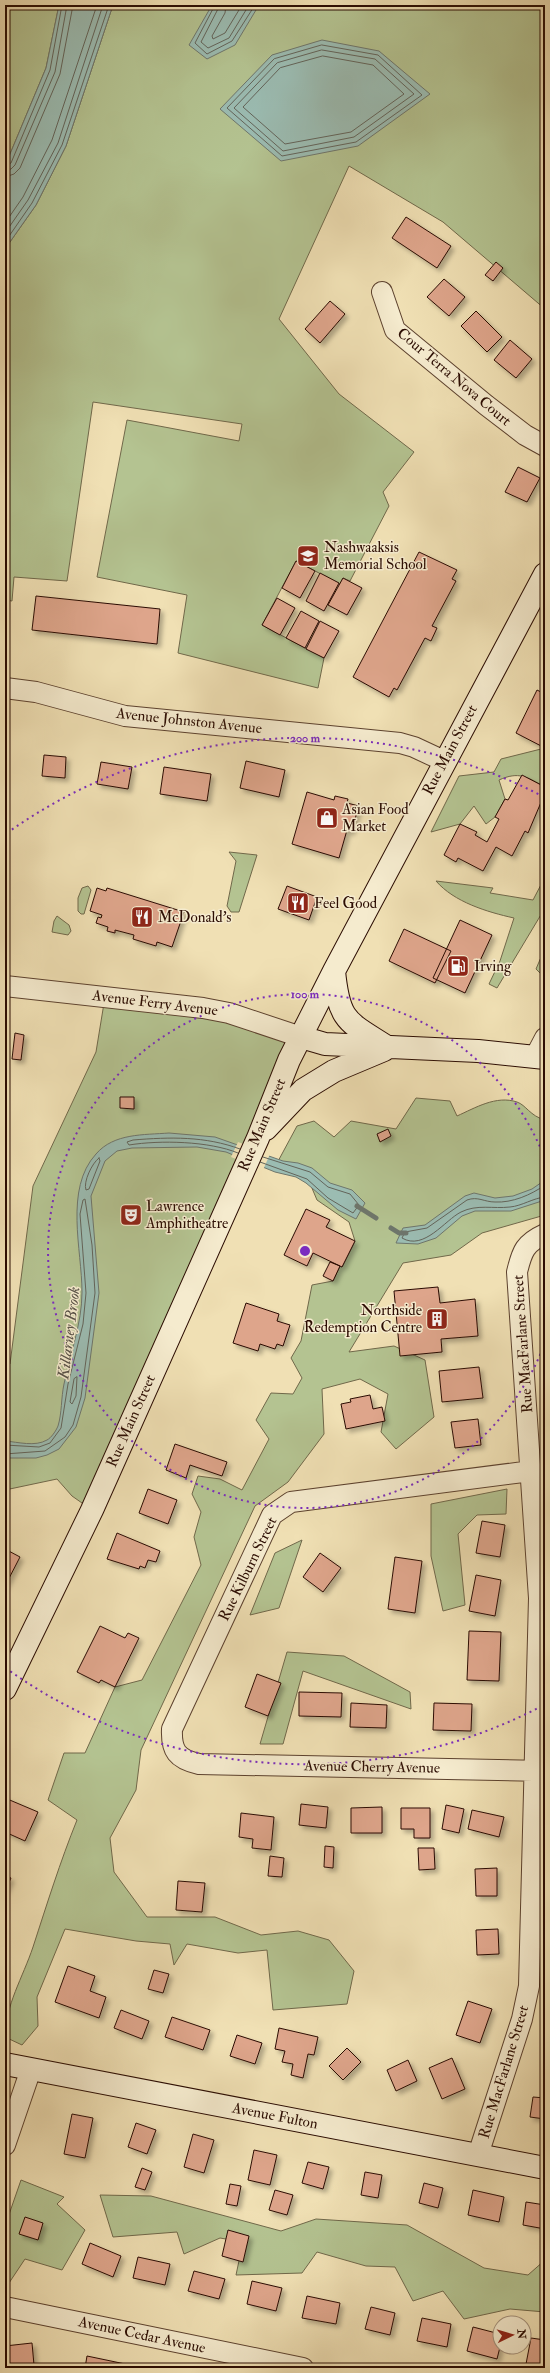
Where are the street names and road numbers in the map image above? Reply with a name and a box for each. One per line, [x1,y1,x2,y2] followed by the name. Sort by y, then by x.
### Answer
[393,324,515,430] street label: Cour Terra Nova Court
[418,702,482,798] street label: Rue Main Street
[114,704,263,739] street label: Avenue Johnston Avenue
[90,986,219,1020] street label: Avenue Ferry Avenue
[234,1075,290,1174] street label: Rue Main Street
[509,1274,537,1414] street label: Rue MacFarlane Street
[102,1372,160,1470] street label: Rue Main Street
[215,1514,282,1624] street label: Rue Kilburn Street
[303,1756,440,1778] street label: Avenue Cherry Avenue
[475,2003,533,2141] street label: Rue MacFarlane Street
[230,2098,320,2134] street label: Avenue Fulton
[76,2312,207,2358] street label: Avenue Cedar Avenue

